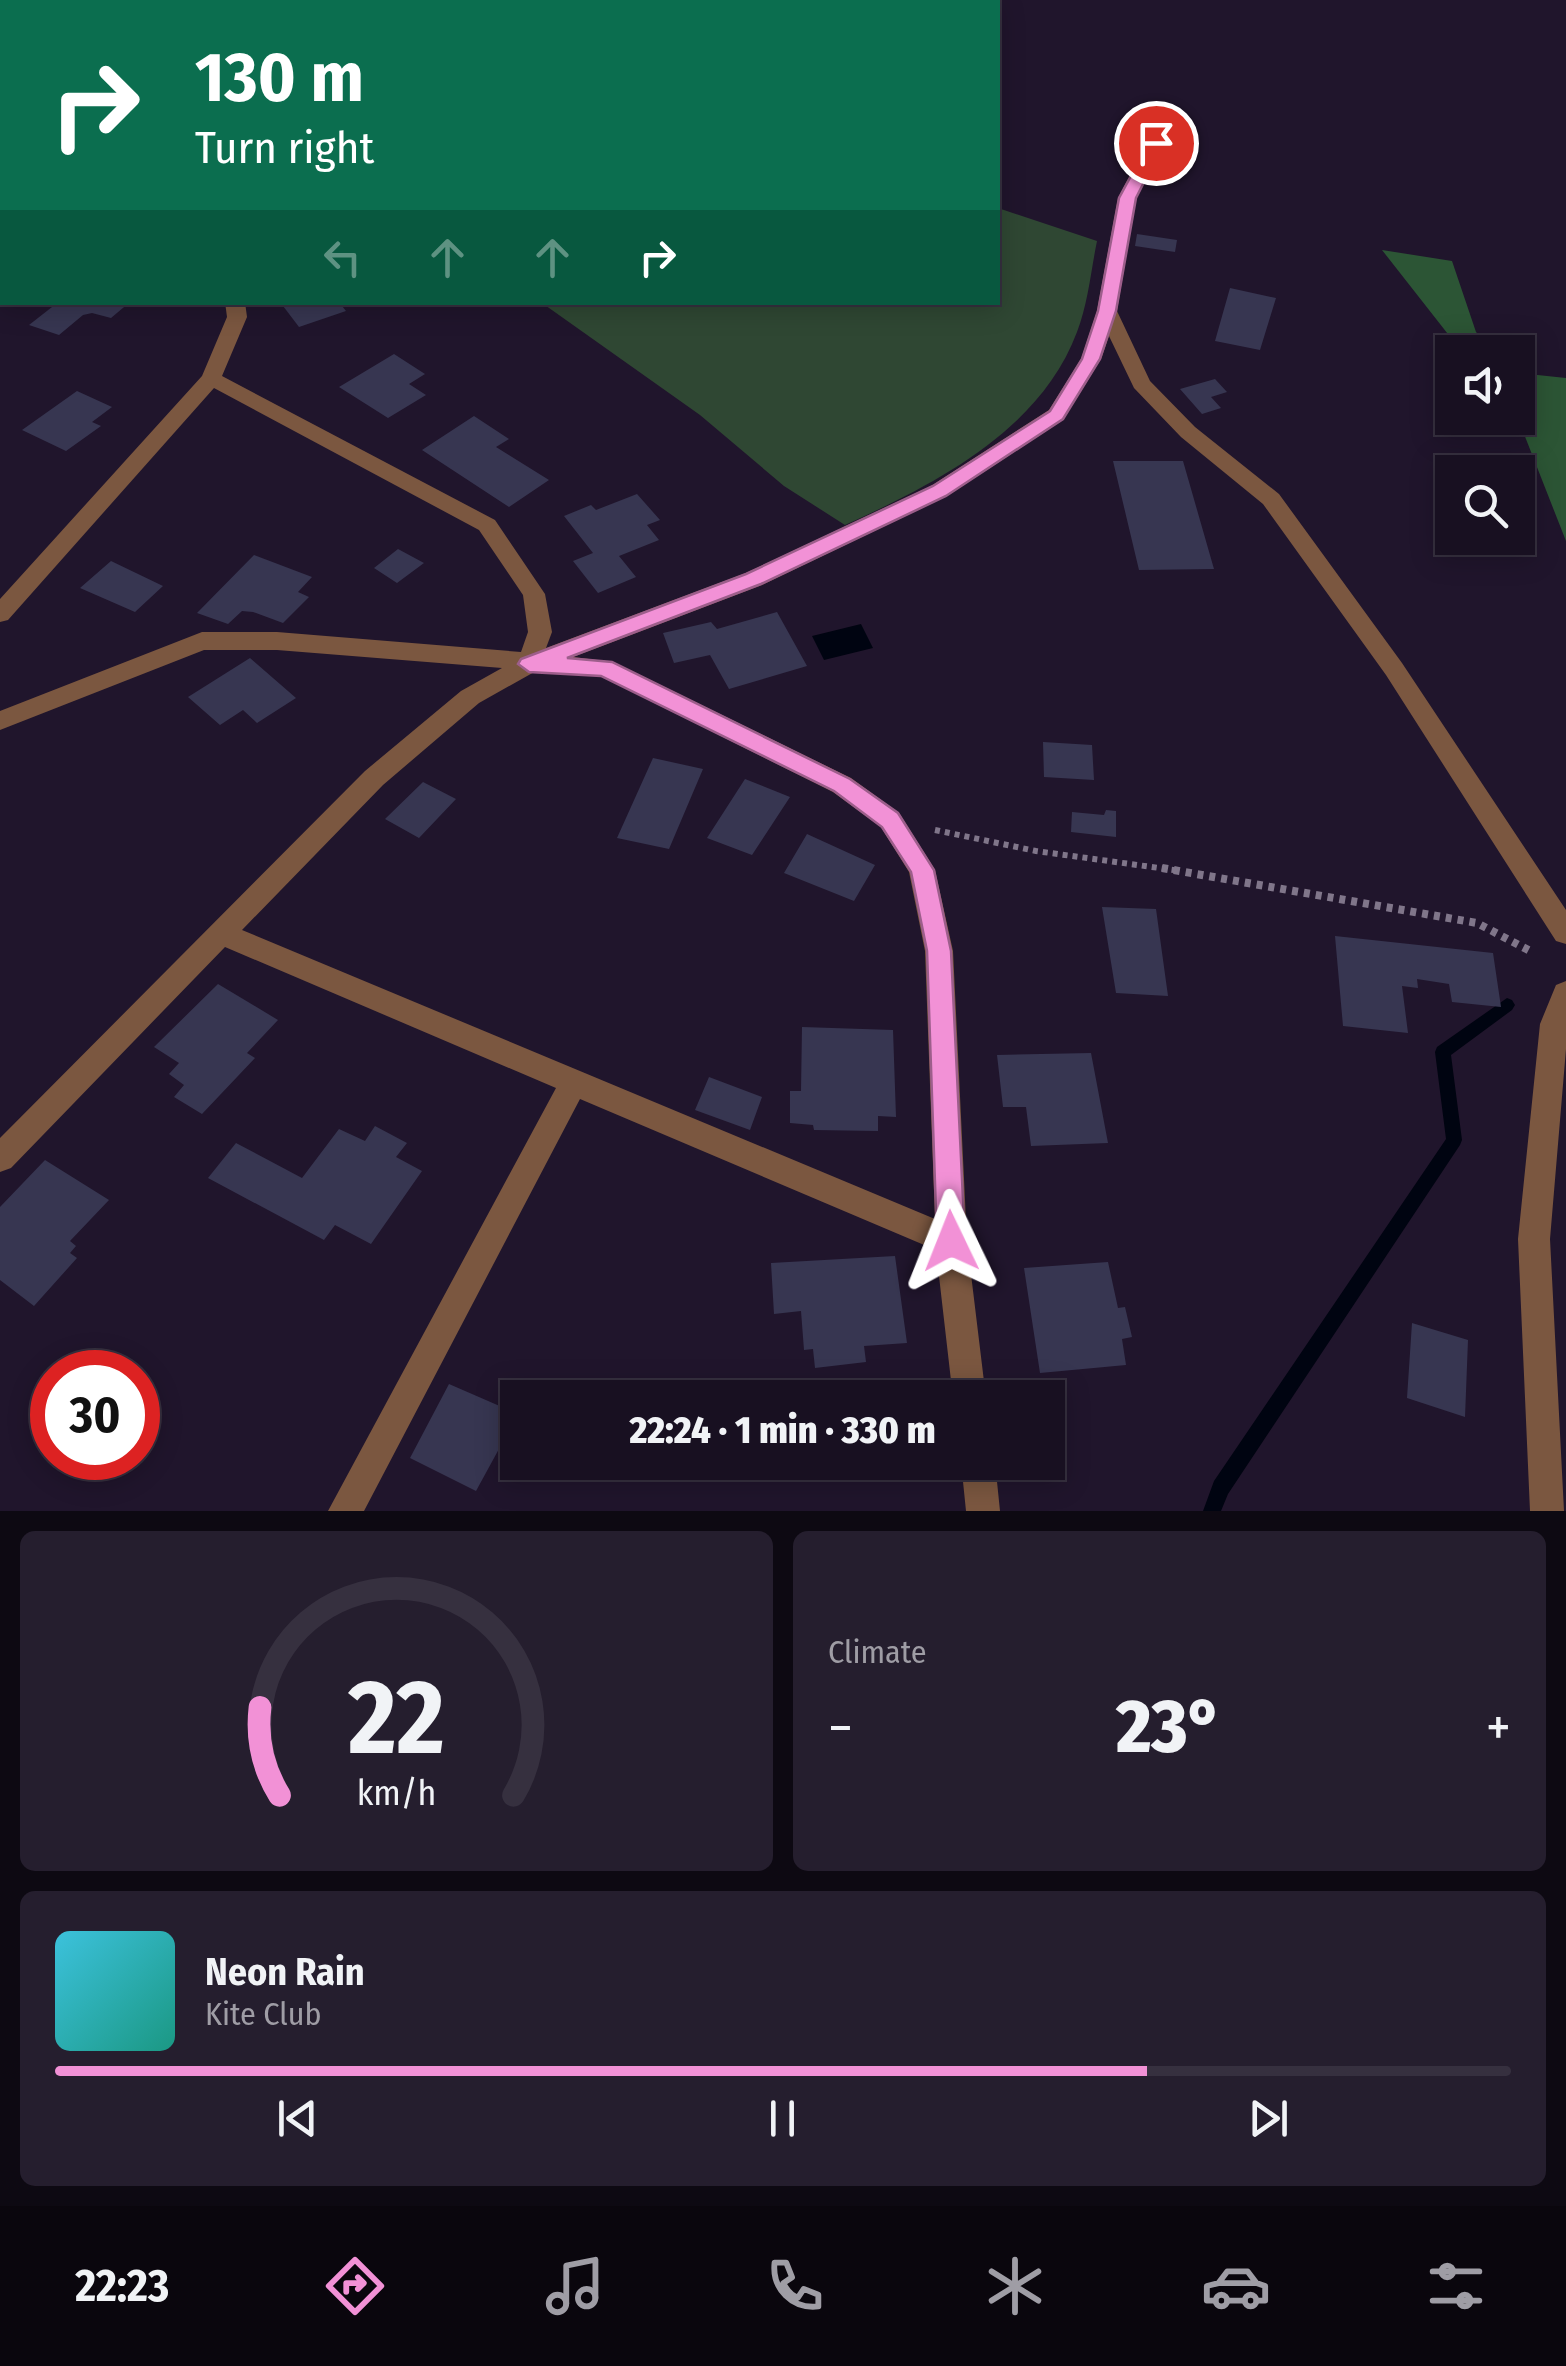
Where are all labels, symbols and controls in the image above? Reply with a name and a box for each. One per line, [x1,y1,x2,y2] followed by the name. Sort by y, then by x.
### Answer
[195,36,364,120] text: 130 m
[30,40,160,170] icon: right
[1114,101,1199,186] pin
[1129,116,1184,171] icon: arrive
[195,121,374,175] text: Turn right
[315,230,370,285] icon: left
[420,230,475,285] icon: ahead
[525,230,580,285] icon: ahead
[630,230,685,285] icon: right
[1435,335,1535,555] map controls
[1435,335,1535,435] button: sound
[1435,455,1535,555] button: search
[899,1189,1003,1293] position arrow
[30,1350,160,1480] speed limit sign: 30
[629,1407,936,1453] text: 22:24 · 1 min · 330 m
[828,1633,927,1671] text: Climate
[347,1656,445,1781] text: 22
[1116,1682,1223,1772] text: 23°
[828,1695,853,1761] text: −
[1486,1695,1511,1761] text: +
[357,1772,436,1814] text: km/h
[205,1949,365,1995] text: Neon Rain
[205,1995,321,2033] text: Kite Club
[270,2091,325,2146] icon: previous
[755,2091,810,2146] icon: pause
[1241,2091,1296,2146] icon: next
[320,2251,390,2321] icon: directions
[540,2251,610,2321] icon: music
[760,2251,830,2321] icon: phone
[980,2251,1050,2321] icon: climate
[1201,2251,1271,2321] icon: car
[1421,2251,1491,2321] icon: filters
[75,2259,169,2313] text: 22:23

